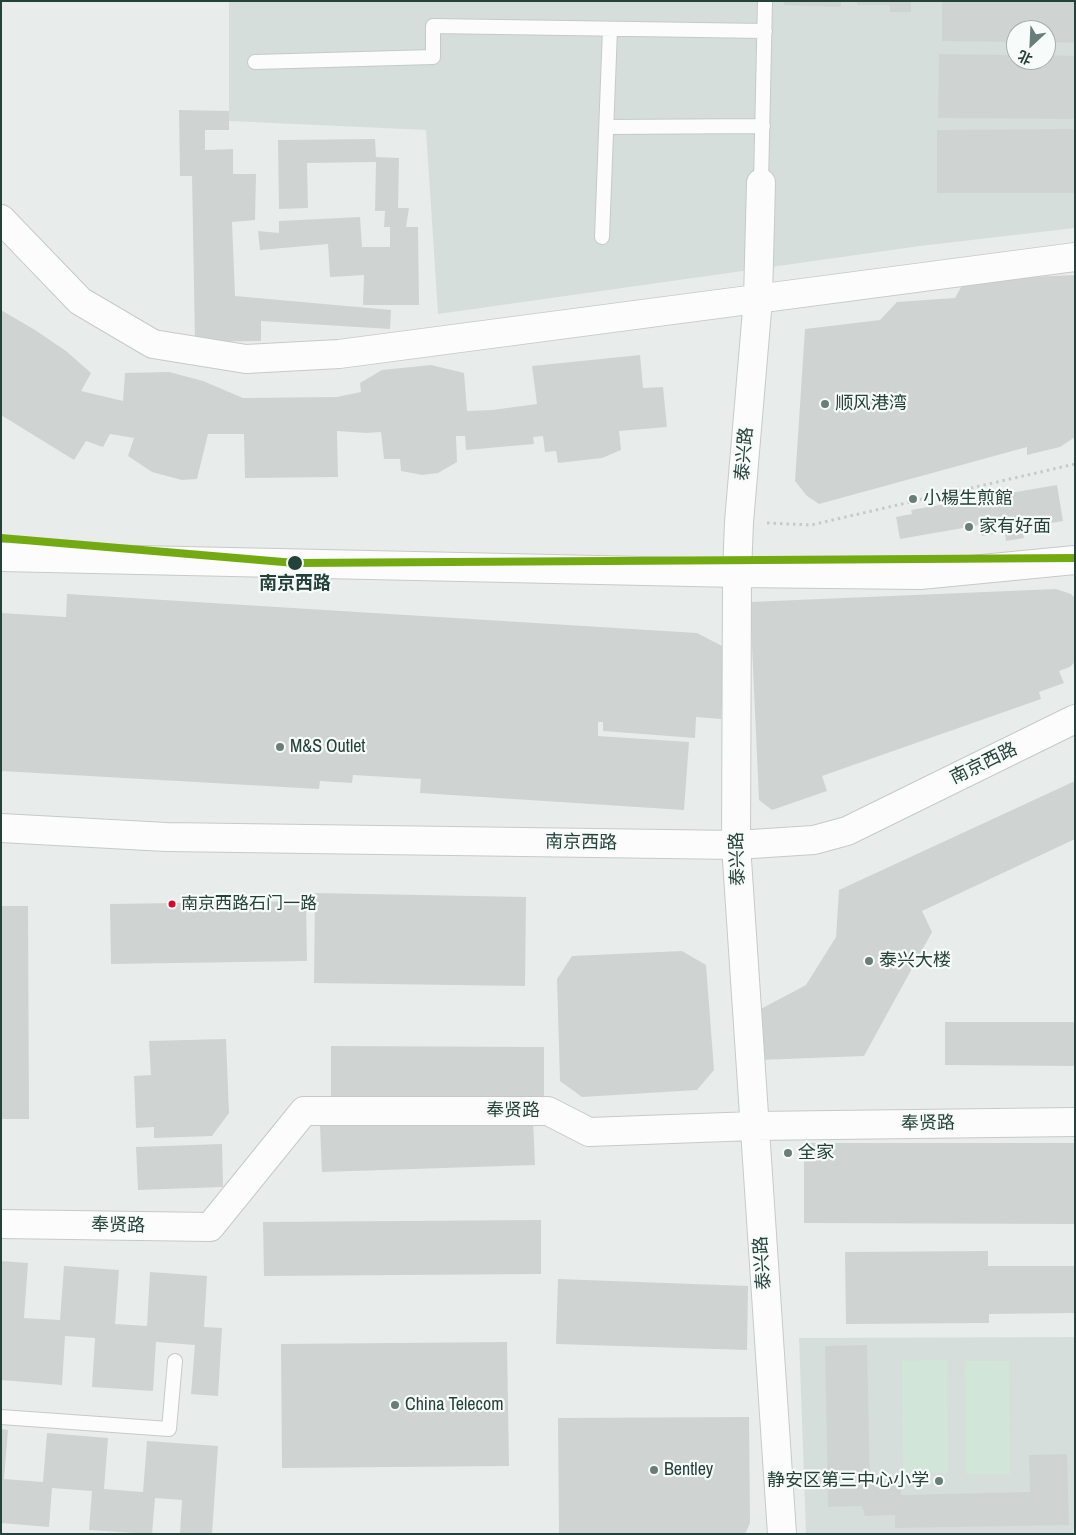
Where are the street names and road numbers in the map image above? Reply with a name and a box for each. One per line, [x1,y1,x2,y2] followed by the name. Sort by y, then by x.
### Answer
[732,426,758,482] street label: 泰兴路
[947,739,1021,789] street label: 南京西路
[545,832,617,854] street label: 南京西路
[726,832,750,886] street label: 泰兴路
[486,1100,540,1122] street label: 奉贤路
[901,1113,955,1135] street label: 奉贤路
[91,1215,145,1237] street label: 奉贤路
[750,1235,776,1291] street label: 泰兴路

